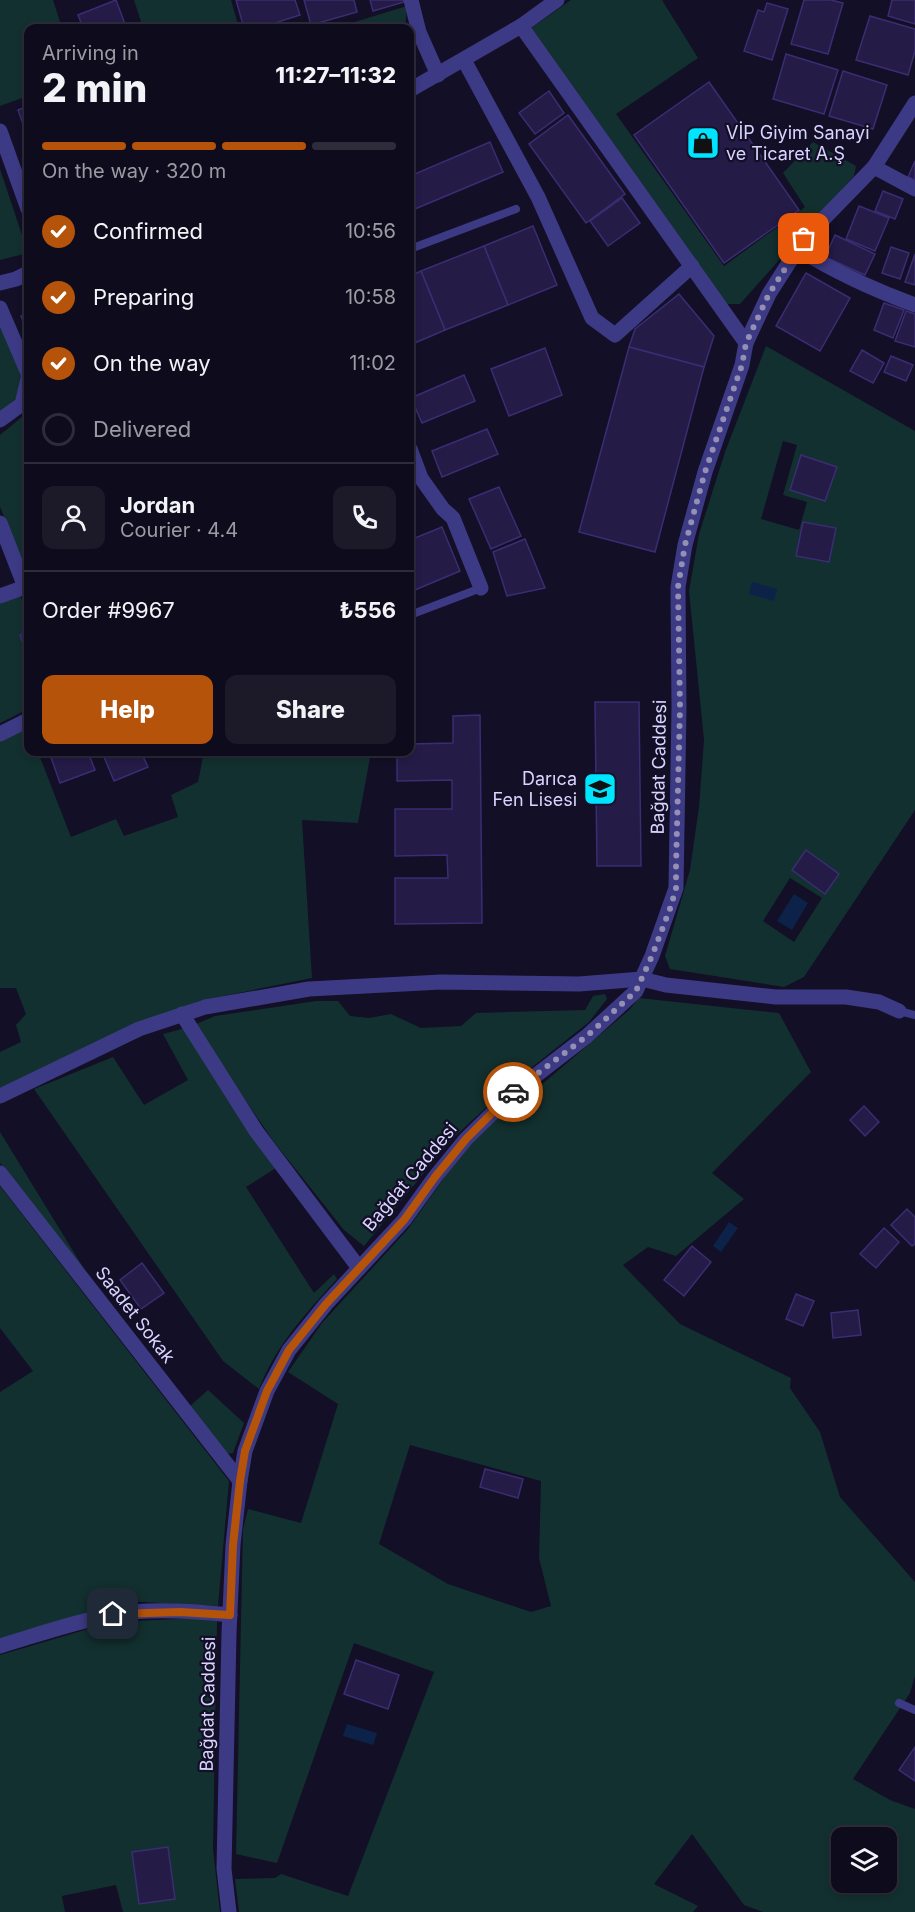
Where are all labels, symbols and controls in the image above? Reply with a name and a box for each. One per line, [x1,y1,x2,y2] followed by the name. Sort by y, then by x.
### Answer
[42,41,139,65] text: Arriving in
[275,62,396,88] text: 11:27–11:32
[42,64,147,111] text: 2 min
[726,121,870,164] place label: VİP Giyim Sanayi ve Ticaret A.Ş
[685,125,721,161] shop icon: VİP Giyim Sanayi ve Ticaret A.Ş
[42,159,226,183] text: On the way · 320 m
[778,213,829,264] pin
[42,215,75,248] icon: check
[93,218,203,244] text: Confirmed
[345,219,396,243] text: 10:56
[787,222,820,255] icon: bag
[42,281,75,314] icon: check
[93,284,194,310] text: Preparing
[345,285,396,309] text: 10:58
[42,347,75,380] icon: check
[93,350,211,376] text: On the way
[349,351,396,375] text: 11:02
[93,416,191,442] text: Delivered
[42,486,105,549] button: person
[333,486,396,549] button: phone
[120,492,195,518] text: Jordan
[120,518,238,542] text: Courier · 4.4
[42,597,175,623] text: Order #9967
[339,597,396,623] text: ₺556
[42,675,213,744] button: Help
[225,675,396,744] button: Share
[647,699,670,835] street label: Bağdat Caddesi
[493,768,577,810] place label: Darıca Fen Lisesi
[582,771,618,807] school or university icon: Darıca Fen Lisesi
[483,1062,543,1122] courier
[497,1076,530,1109] icon: car
[358,1118,461,1235] street label: Bağdat Caddesi
[91,1262,180,1367] street label: Saadet Sokak
[87,1588,138,1639] pin
[96,1597,129,1630] icon: home
[196,1636,219,1772] street label: Bağdat Caddesi
[831,1827,897,1893] map controls
[831,1827,897,1893] button: layers

